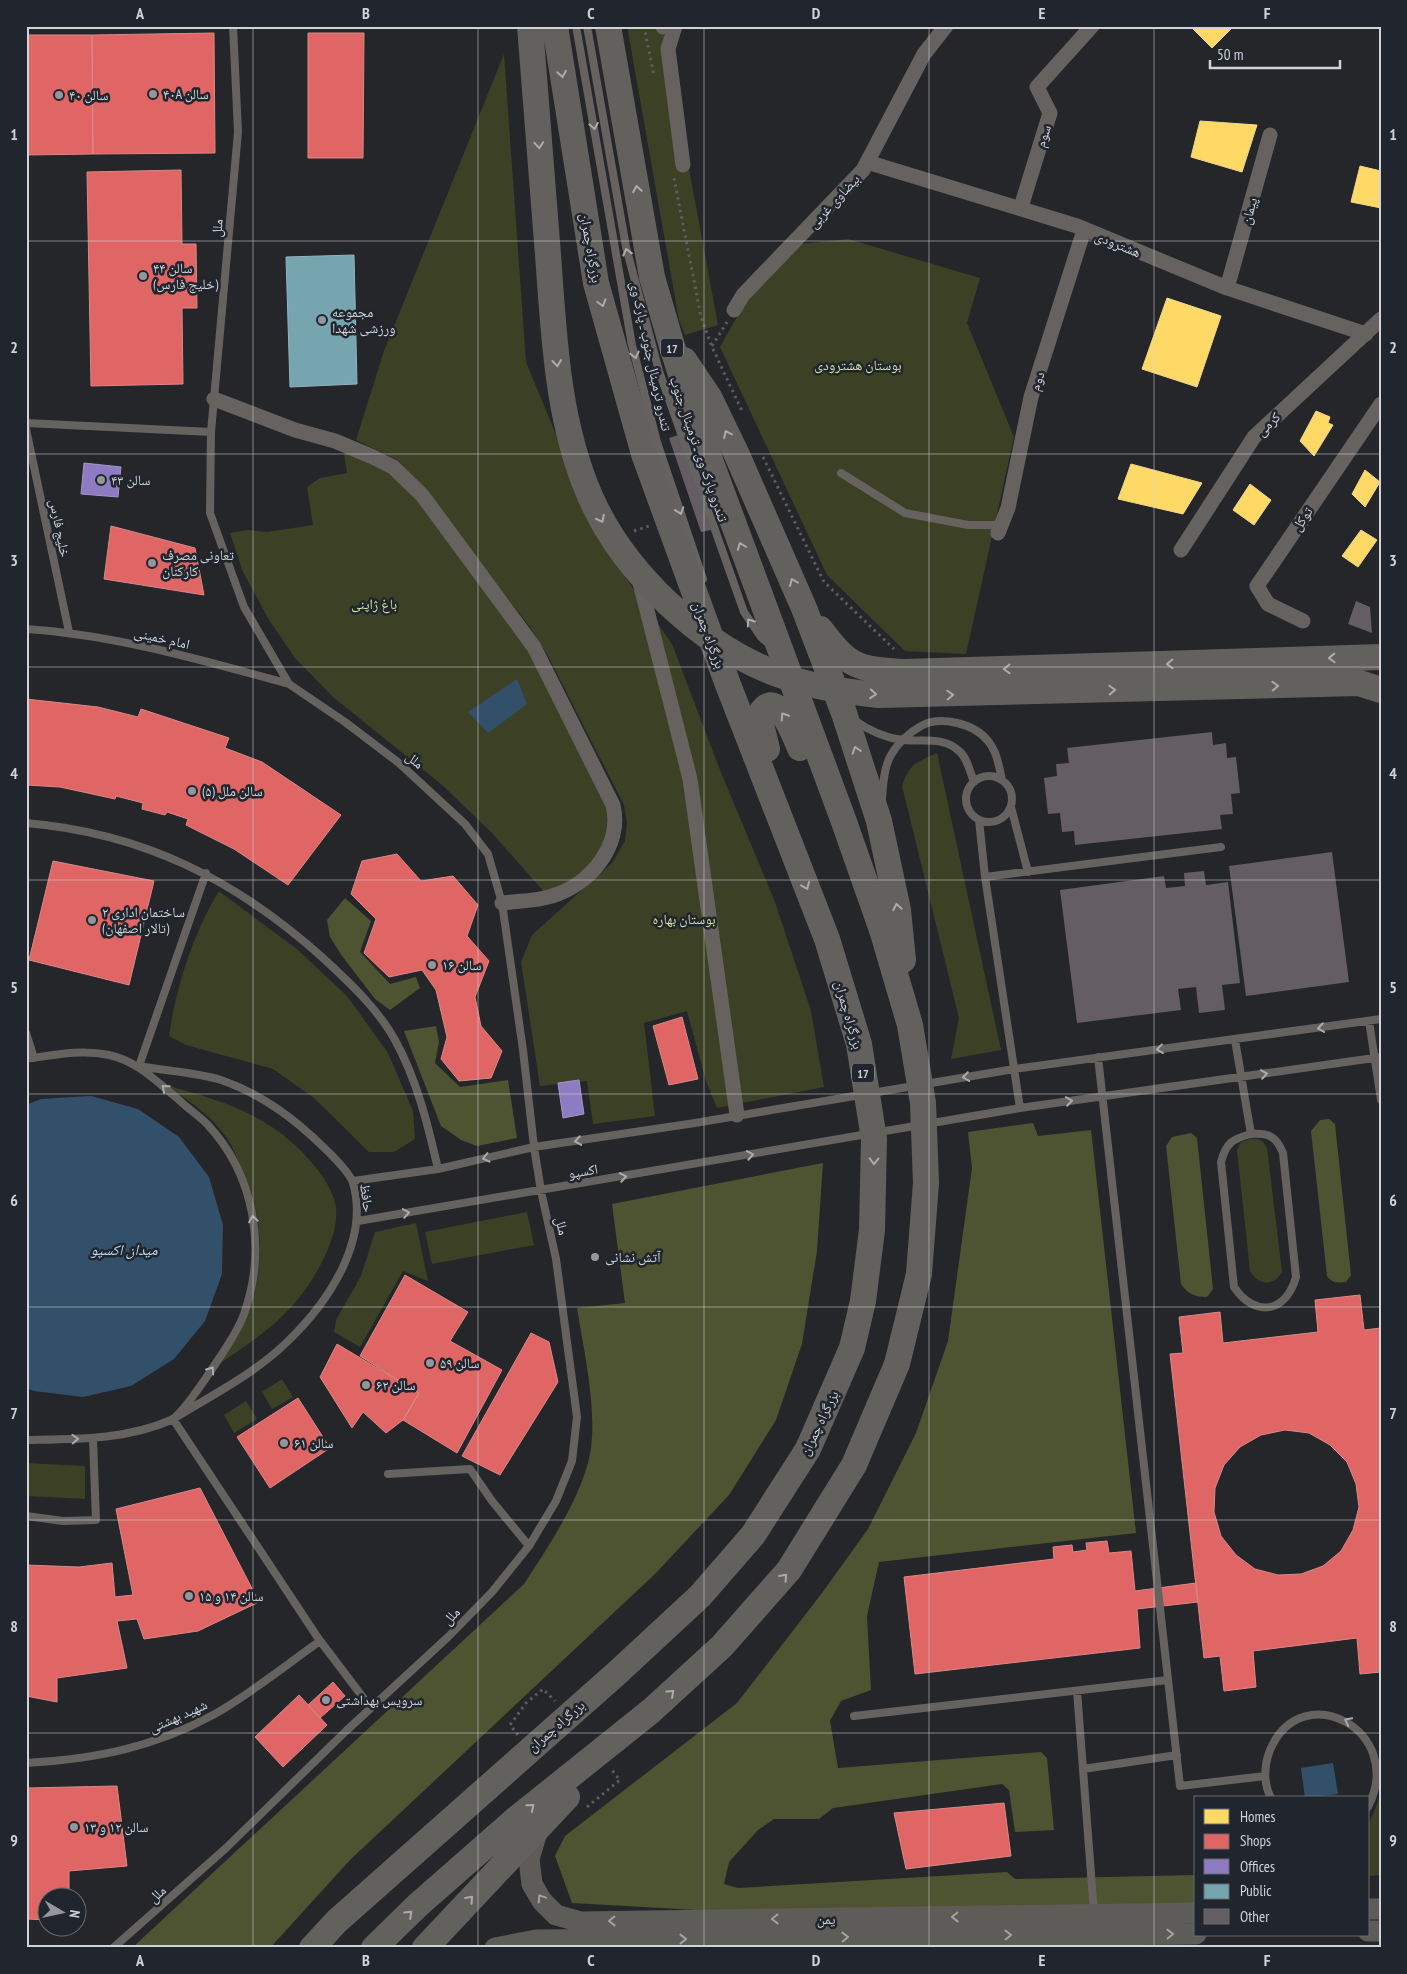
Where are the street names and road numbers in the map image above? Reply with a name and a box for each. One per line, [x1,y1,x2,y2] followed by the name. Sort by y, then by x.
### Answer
[1031,123,1056,150] street label: سوم
[804,170,864,232] street label: بیضاوی غربی
[1237,195,1261,227] street label: پیمان
[576,212,606,284] street label: بزرگراه چمران
[207,218,227,238] street label: ملل
[1092,227,1144,261] street label: هشترودی
[626,280,676,433] street label: تندرو ترمینال جنوب ـ پارک وی
[661,338,683,358] road number: 17
[1025,369,1050,393] street label: دوم
[666,374,732,524] street label: تندرو پارک وی ـ ترمینال جنوب
[1252,408,1284,440] street label: کرمی
[45,497,74,559] street label: خلیج فارس
[1287,503,1317,535] street label: توکل
[689,599,730,671] street label: بزرگراه چمران
[132,623,192,654] street label: امام خمینی
[402,747,428,773] street label: ملل
[831,979,867,1051] street label: بزرگراه چمران
[852,1064,874,1082] road number: 17
[567,1160,599,1183] street label: اکسپو
[356,1182,378,1214] street label: حافظ
[551,1215,573,1237] street label: ملل
[796,1387,843,1459] street label: بزرگراه چمران
[438,1603,464,1629] street label: ملل
[146,1695,210,1737] street label: شهید بهشتی
[524,1696,589,1756] street label: بزرگراه چمران
[144,1881,170,1907] street label: ملل
[816,1910,836,1928] street label: یمن

